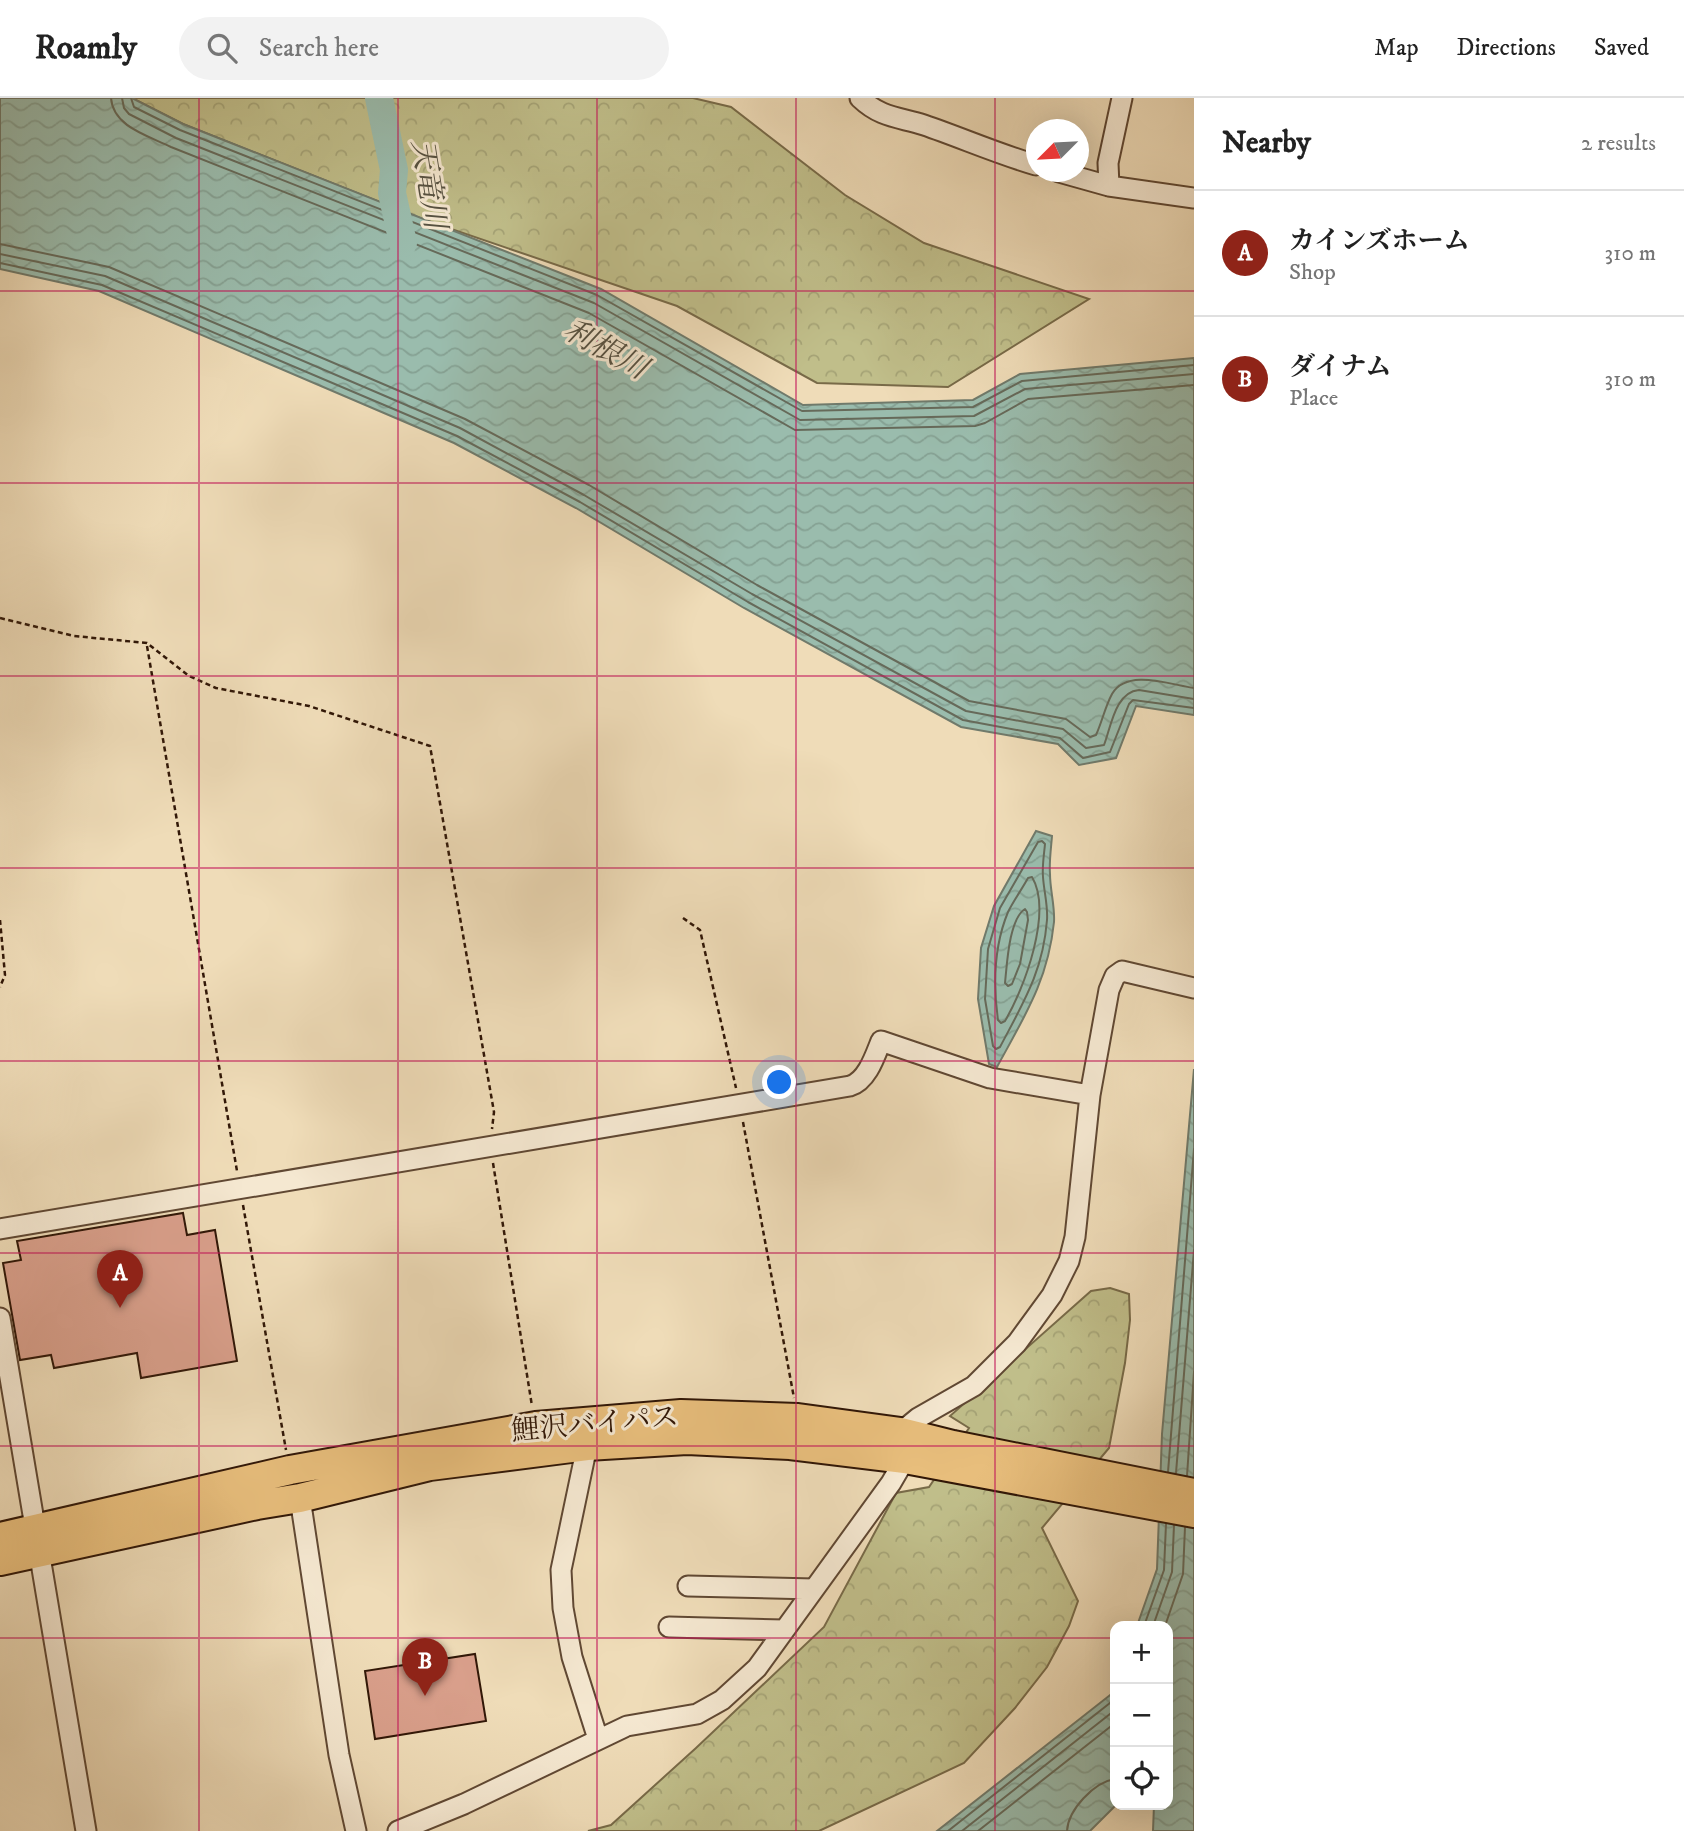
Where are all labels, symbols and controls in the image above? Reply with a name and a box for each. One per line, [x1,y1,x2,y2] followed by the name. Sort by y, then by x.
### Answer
[179,17,669,80] search box
[35,28,137,69] text: Roamly
[203,29,241,67] icon: search
[259,32,379,65] text: Search here
[1374,33,1419,63] text: Map
[1457,33,1556,63] text: Directions
[1594,33,1649,63] text: Saved
[1026,119,1089,182] north arrow
[1222,125,1311,162] text: Nearby
[1581,129,1656,158] text: 2 results
[403,137,454,234] water label: 天竜川
[1289,225,1469,258] text: カインズホーム
[1238,239,1252,268] text: A
[1604,239,1656,268] text: 310 m
[1289,258,1336,287] text: Shop
[557,312,656,389] water label: 利根川
[1289,351,1391,384] text: ダイナム
[1238,365,1252,394] text: B
[1604,365,1656,394] text: 310 m
[1289,384,1338,413] text: Place
[762,1065,796,1099] your location
[97,1250,143,1308] pin: A
[510,1399,680,1449] street label: 鯉沢バイパス
[1110,1621,1173,1810] map controls
[1110,1621,1173,1684] button: +
[402,1638,448,1696] pin: B
[1110,1684,1173,1747] button: −
[1110,1747,1173,1810] button: locate

